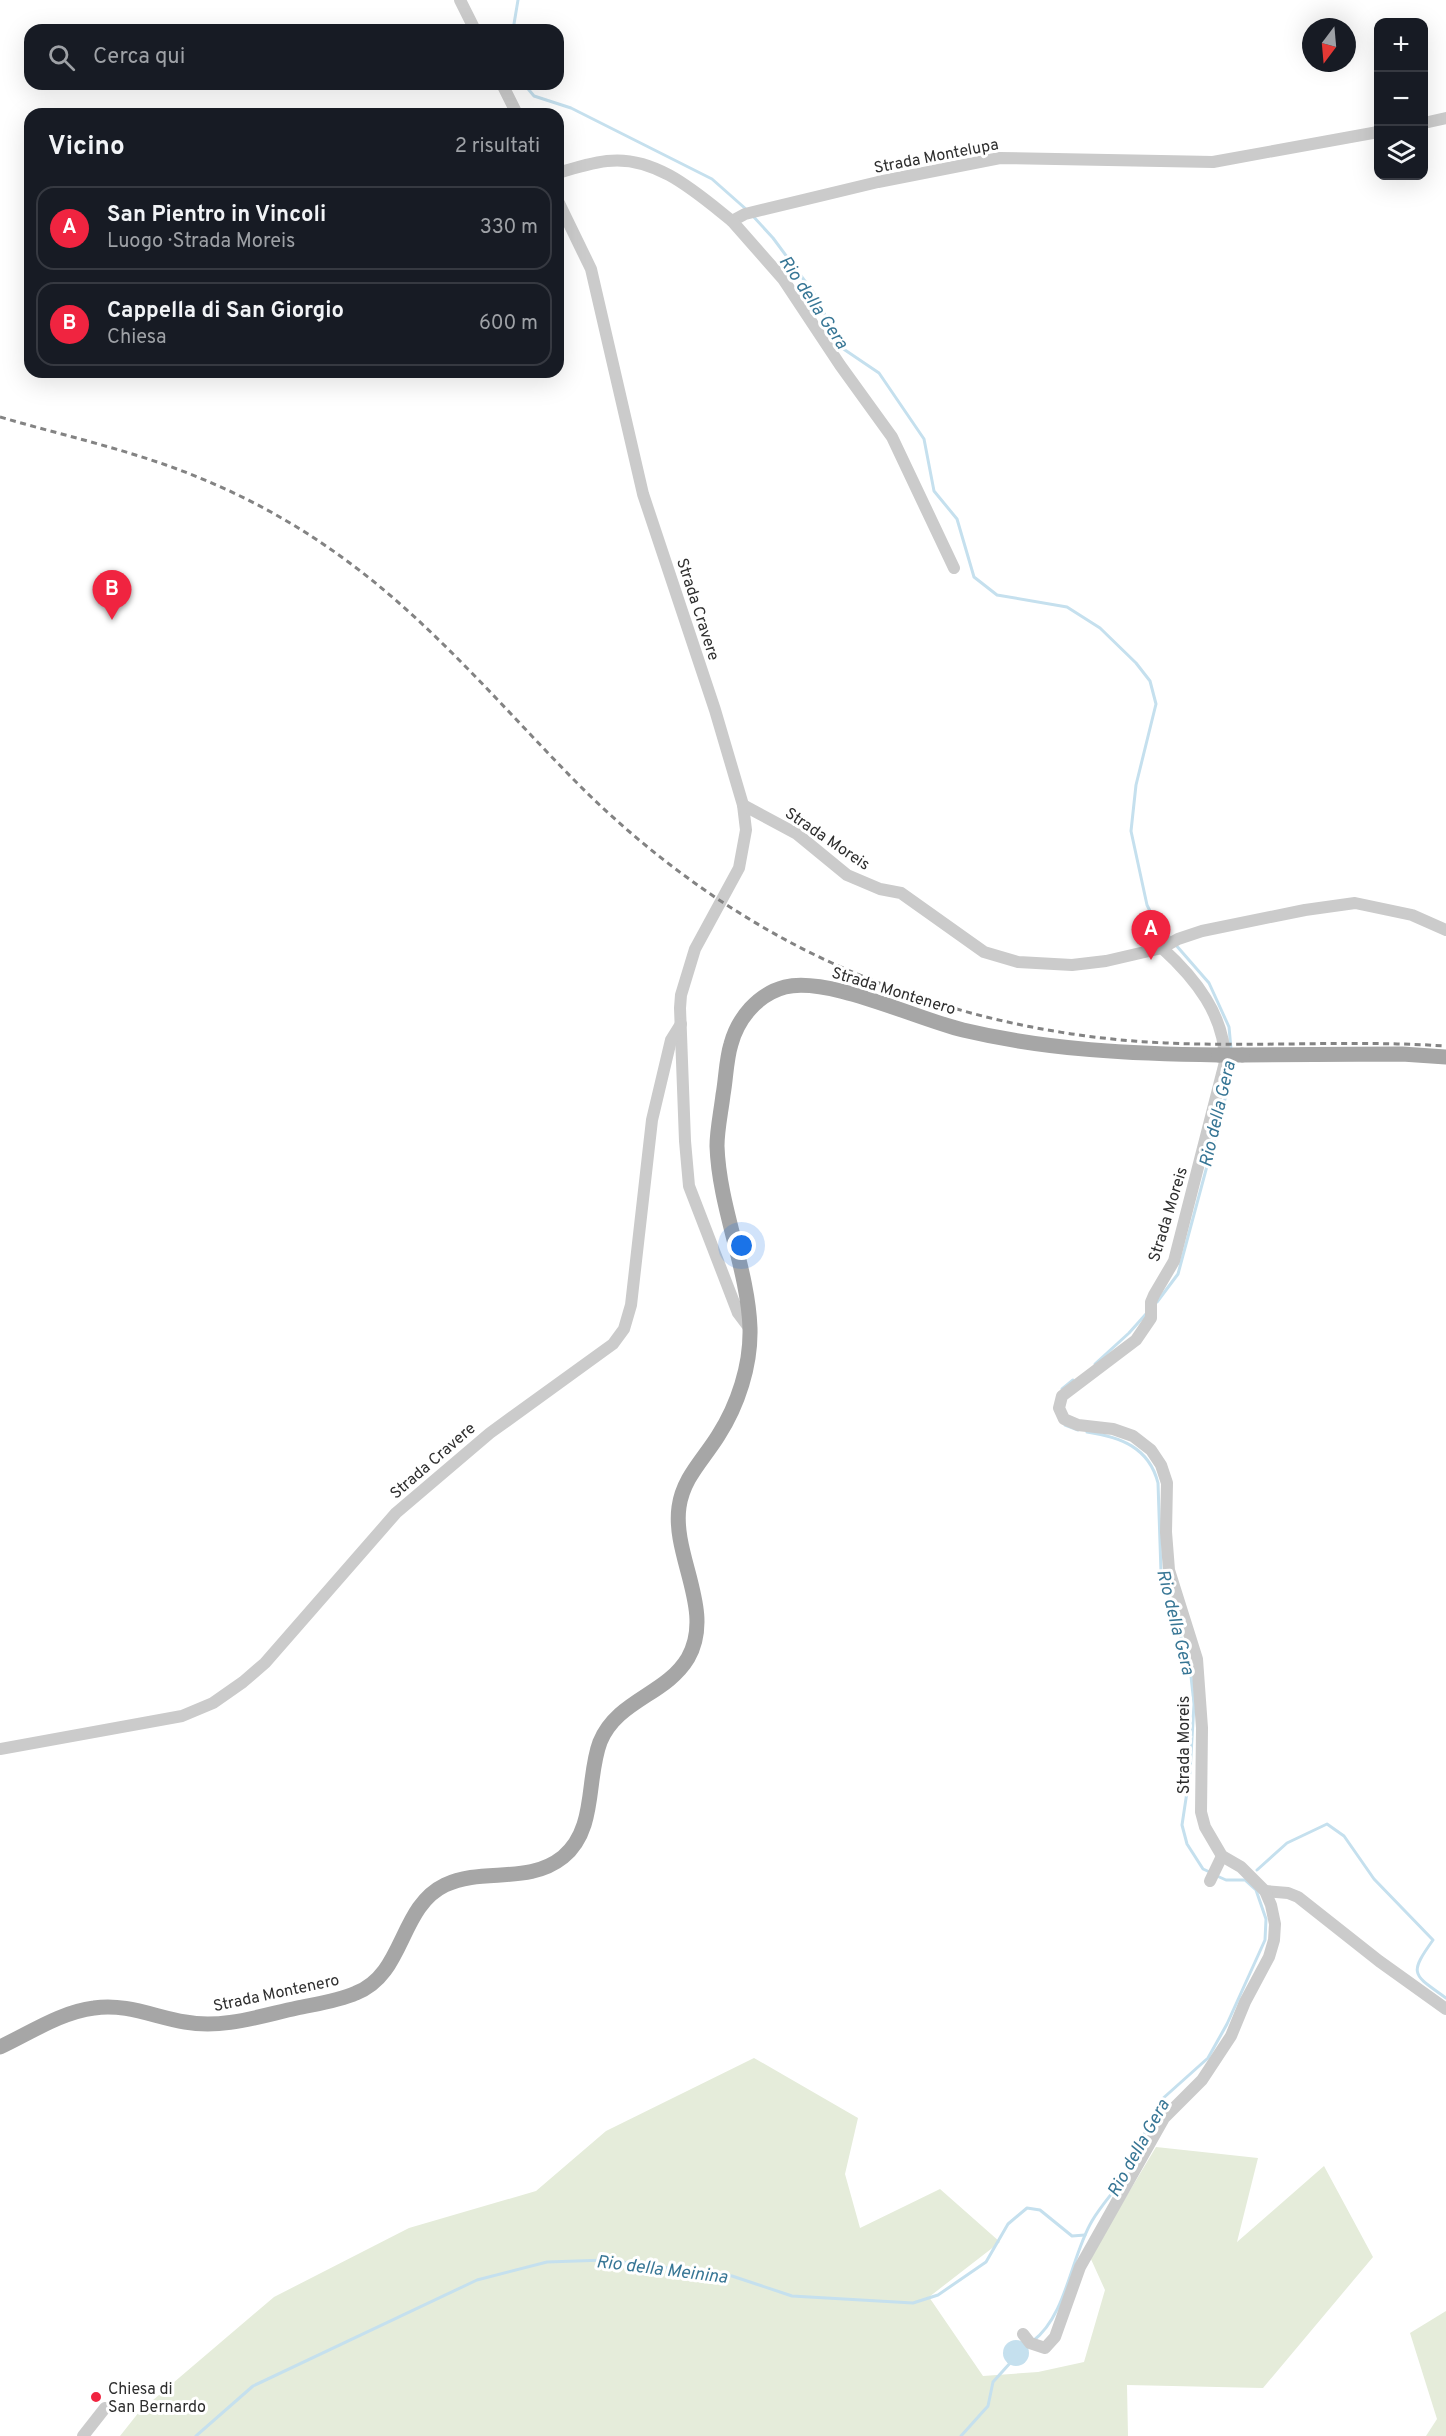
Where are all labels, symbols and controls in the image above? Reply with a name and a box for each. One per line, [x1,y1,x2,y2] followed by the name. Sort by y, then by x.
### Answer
[1302,18,1356,72] north arrow
[1374,18,1428,180] map controls
[1374,18,1428,72] button: +
[24,24,564,90] search box
[45,41,78,74] icon: search
[93,44,185,71] text: Cerca qui
[1374,72,1428,126] button: −
[1374,126,1428,180] button: layers
[48,131,125,164] text: Vicino
[455,134,540,160] text: 2 risultati
[872,135,1000,179] street label: Strada Montelupa
[107,202,326,229] text: San Pientro in Vincoli
[62,215,77,241] text: A
[480,215,538,241] text: 330 m
[107,229,295,255] text: Luogo · Strada Moreis
[773,252,853,355] water label: Rio della Gera
[107,298,344,325] text: Cappella di San Giorgio
[63,311,76,337] text: B
[479,311,538,337] text: 600 m
[107,325,167,351] text: Chiesa
[671,556,723,663] street label: Strada Cravere
[92,570,132,620] pin: B
[781,804,873,875] street label: Strada Moreis
[1132,910,1170,960] pin: A
[829,964,958,1020] street label: Strada Montenero
[1195,1058,1242,1170] water label: Rio della Gera
[1145,1165,1193,1265] street label: Strada Moreis
[727,1231,756,1260] your location
[387,1419,480,1504] street label: Strada Cravere
[1150,1567,1199,1678] water label: Rio della Gera
[1175,1696,1195,1794] street label: Strada Moreis
[211,1971,341,2017] street label: Strada Montenero
[1103,2095,1176,2202] water label: Rio della Gera
[595,2251,729,2290] water label: Rio della Meinina
[108,2380,206,2418] place label: Chiesa di San Bernardo
[89,2390,103,2404] marker: Chiesa di San Bernardo

